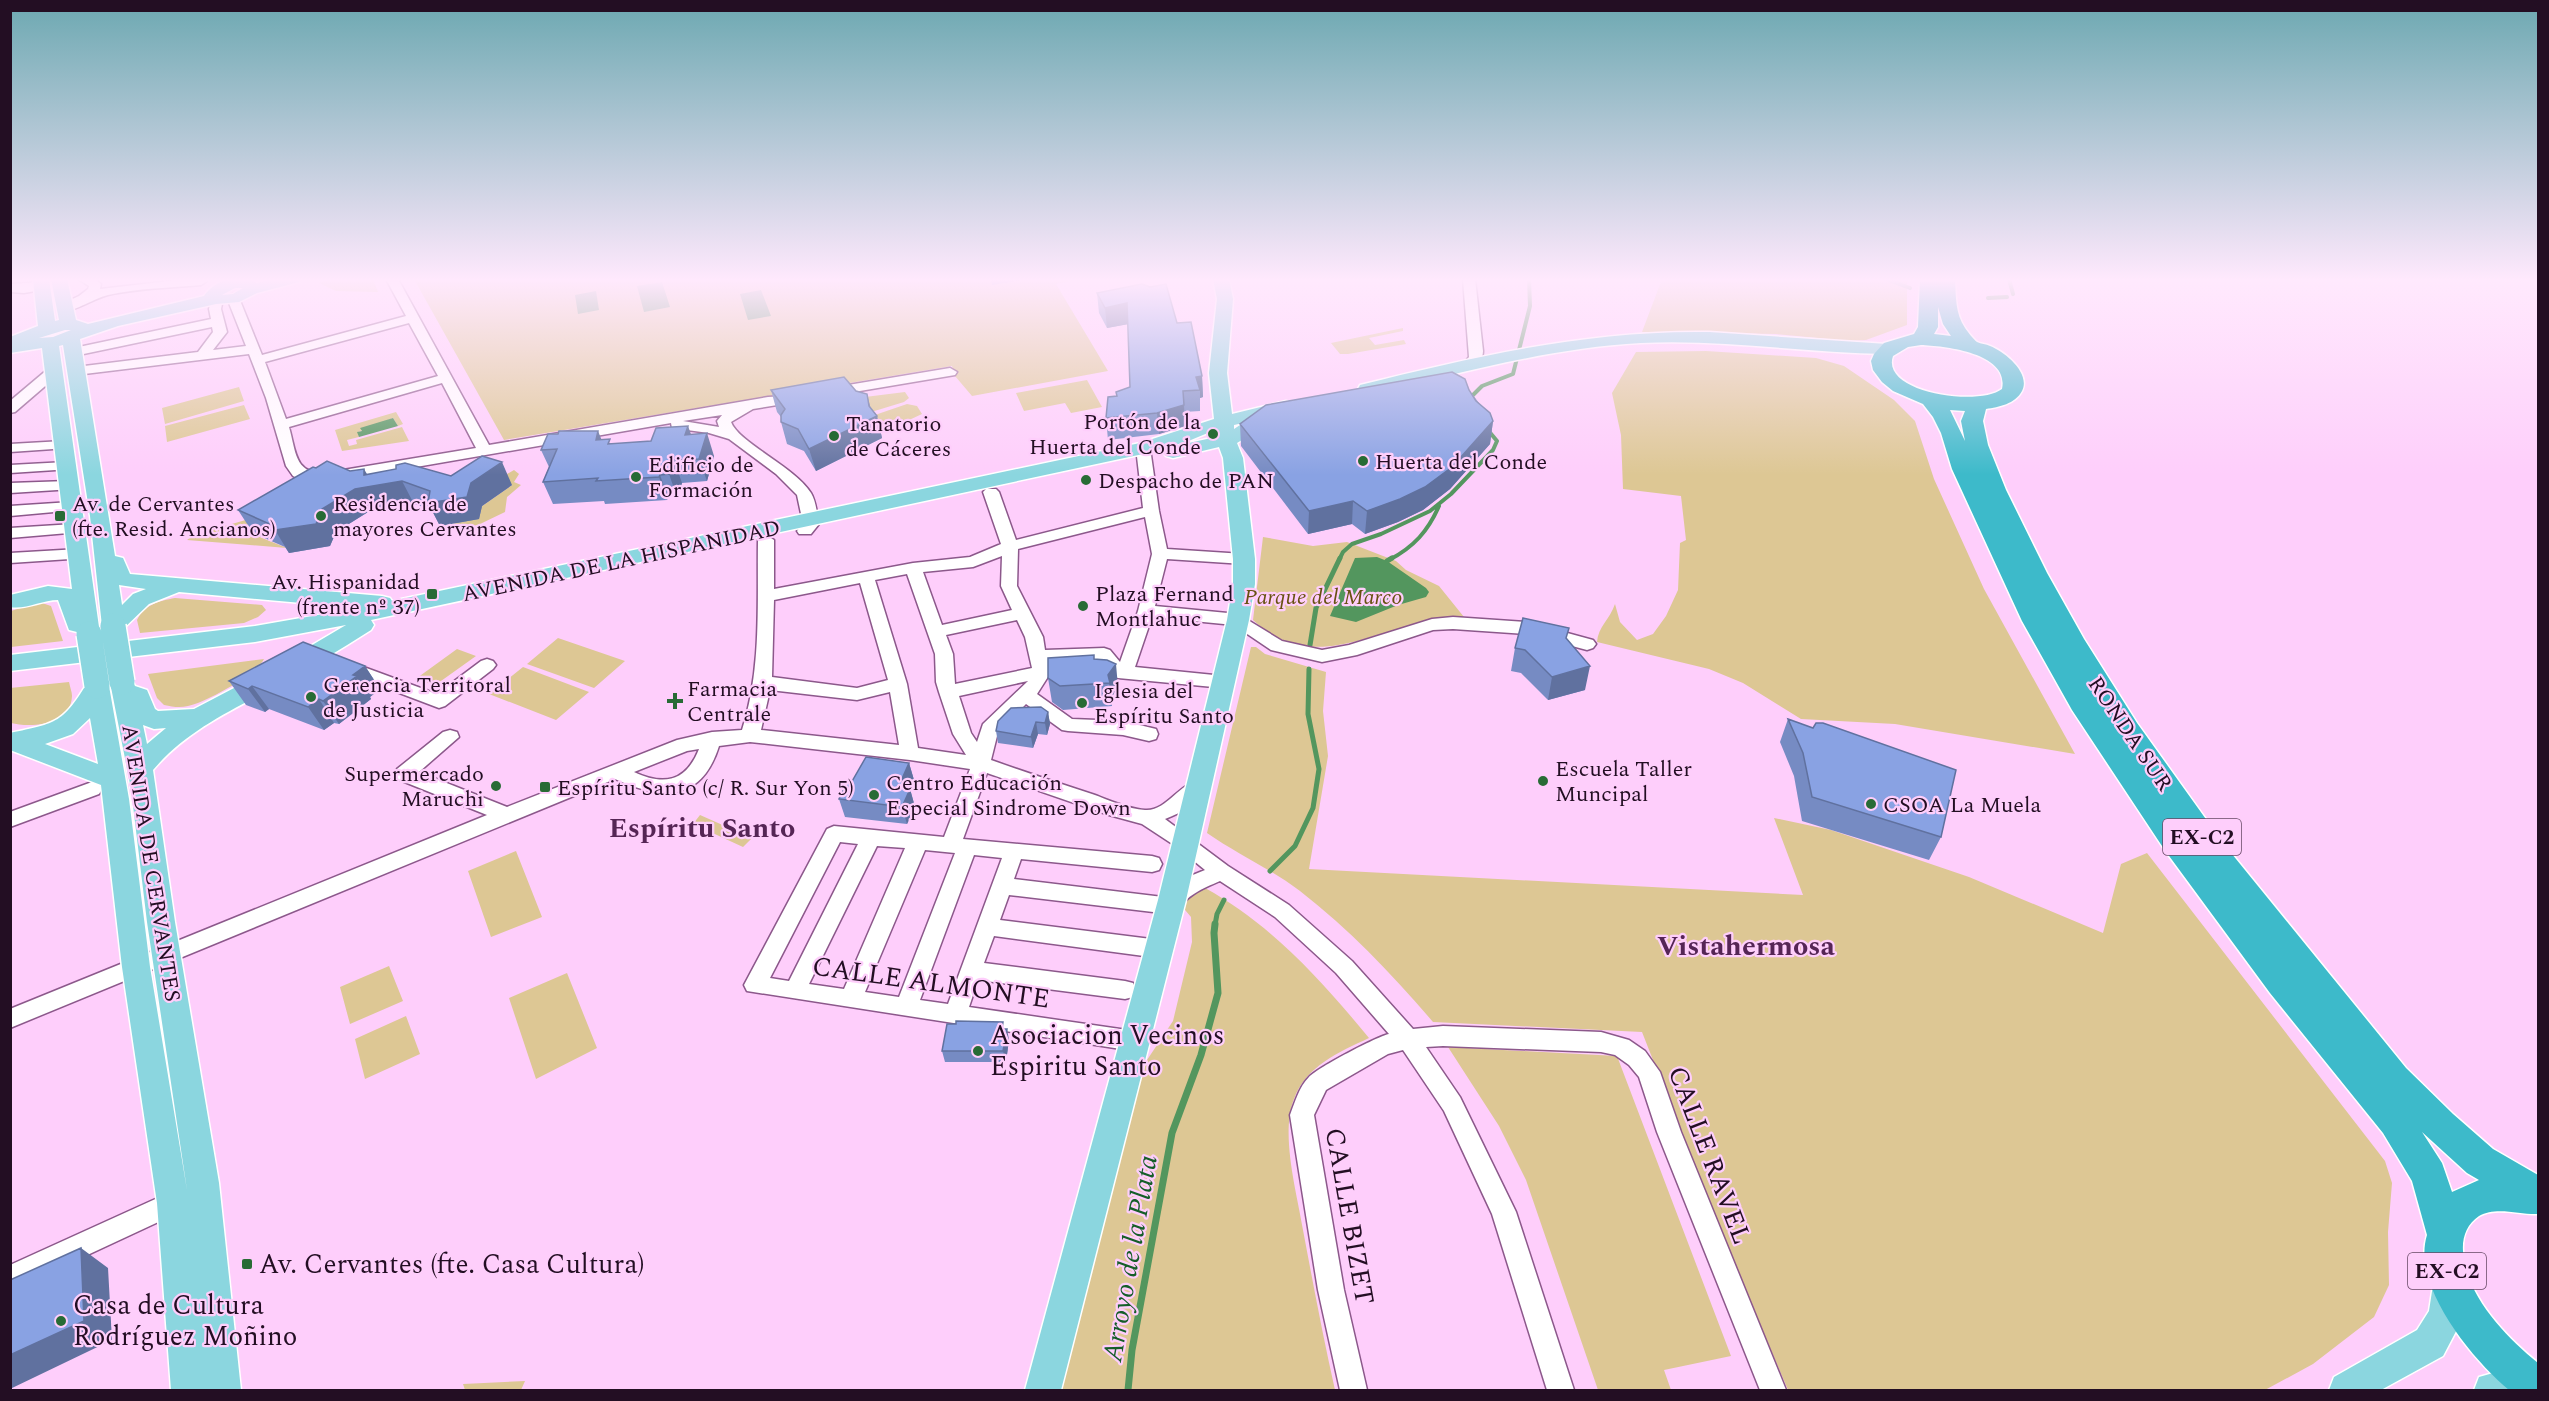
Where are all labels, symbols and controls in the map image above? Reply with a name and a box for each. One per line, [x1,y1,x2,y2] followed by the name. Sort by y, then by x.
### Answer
[1029,406,1201,464] place label: Portón de la Huerta del Conde
[846,408,951,466] place label: Tanatorio de Cáceres
[1206,427,1220,441] marker: Portón de la Huerta del Conde
[827,429,841,443] marker: Tanatorio de Cáceres
[1375,446,1547,479] place label: Huerta del Conde
[648,449,754,507] place label: Edificio de Formación
[1356,454,1370,468] marker: Huerta del Conde
[1098,465,1274,498] place label: Despacho de PAN
[629,470,643,484] marker: Edificio de Formación
[1079,473,1093,487] marker: Despacho de PAN
[72,488,276,546] place label: Av. de Cervantes (fte. Resid. Ancianos)
[333,488,517,546] place label: Residencia de mayores Cervantes
[53,509,67,523] marker: Av. de Cervantes (fte. Resid. Ancianos)
[314,509,328,523] marker: Residencia de mayores Cervantes
[459,512,784,611] street label: AVENIDA DE LA HISPANIDAD
[271,566,420,624] place label: Av. Hispanidad (frente nº 37)
[1095,578,1234,636] place label: Plaza Fernand Montlahuc
[1244,581,1402,614] park label: Parque del Marco
[425,587,439,601] marker: Av. Hispanidad (frente nº 37)
[1076,599,1090,613] marker: Plaza Fernand Montlahuc
[323,669,511,727] place label: Gerencia Territoral de Justicia
[2079,670,2181,798] street label: RONDA SUR
[687,673,778,731] place label: Farmacia Centrale
[1094,675,1234,733] place label: Iglesia del Espíritu Santo
[304,690,318,704] marker: Gerencia Territoral de Justicia
[668,694,682,708] marker: Farmacia Centrale
[1075,696,1089,710] marker: Iglesia del Espíritu Santo
[112,722,189,1004] street label: AVENIDA DE CERVANTES
[1555,753,1692,811] place label: Escuela Taller Muncipal
[344,758,484,816] place label: Supermercado Maruchi
[886,767,1131,825] place label: Centro Educación Especial Sindrome Down
[557,772,854,805] place label: Espíritu Santo (c/ R. Sur Yon 5)
[1536,774,1550,788] marker: Escuela Taller Muncipal
[489,779,503,793] marker: Supermercado Maruchi
[538,780,552,794] marker: Espíritu Santo (c/ R. Sur Yon 5)
[867,788,881,802] marker: Centro Educación Especial Sindrome Down
[1883,789,2041,822] place label: CSOA La Muela
[1864,797,1878,811] marker: CSOA La Muela
[609,807,795,850] district label: Espíritu Santo
[2163,819,2241,855] road number: EX-C2
[1657,925,1835,968] district label: Vistahermosa
[809,946,1052,1020] street label: CALLE ALMONTE
[990,1015,1224,1088] place label: Asociacion Vecinos Espiritu Santo
[971,1044,985,1058] marker: Asociacion Vecinos Espiritu Santo
[1656,1060,1762,1251] street label: CALLE RAVEL
[1313,1124,1385,1308] street label: CALLE BIZET
[1091,1152,1170,1366] water label: Arroyo de la Plata
[259,1244,644,1286] place label: Av. Cervantes (fte. Casa Cultura)
[2408,1253,2486,1289] road number: EX-C2
[240,1257,254,1271] marker: Av. Cervantes (fte. Casa Cultura)
[73,1285,297,1358] place label: Casa de Cultura Rodríguez Moñino
[54,1314,68,1328] marker: Casa de Cultura Rodríguez Moñino

